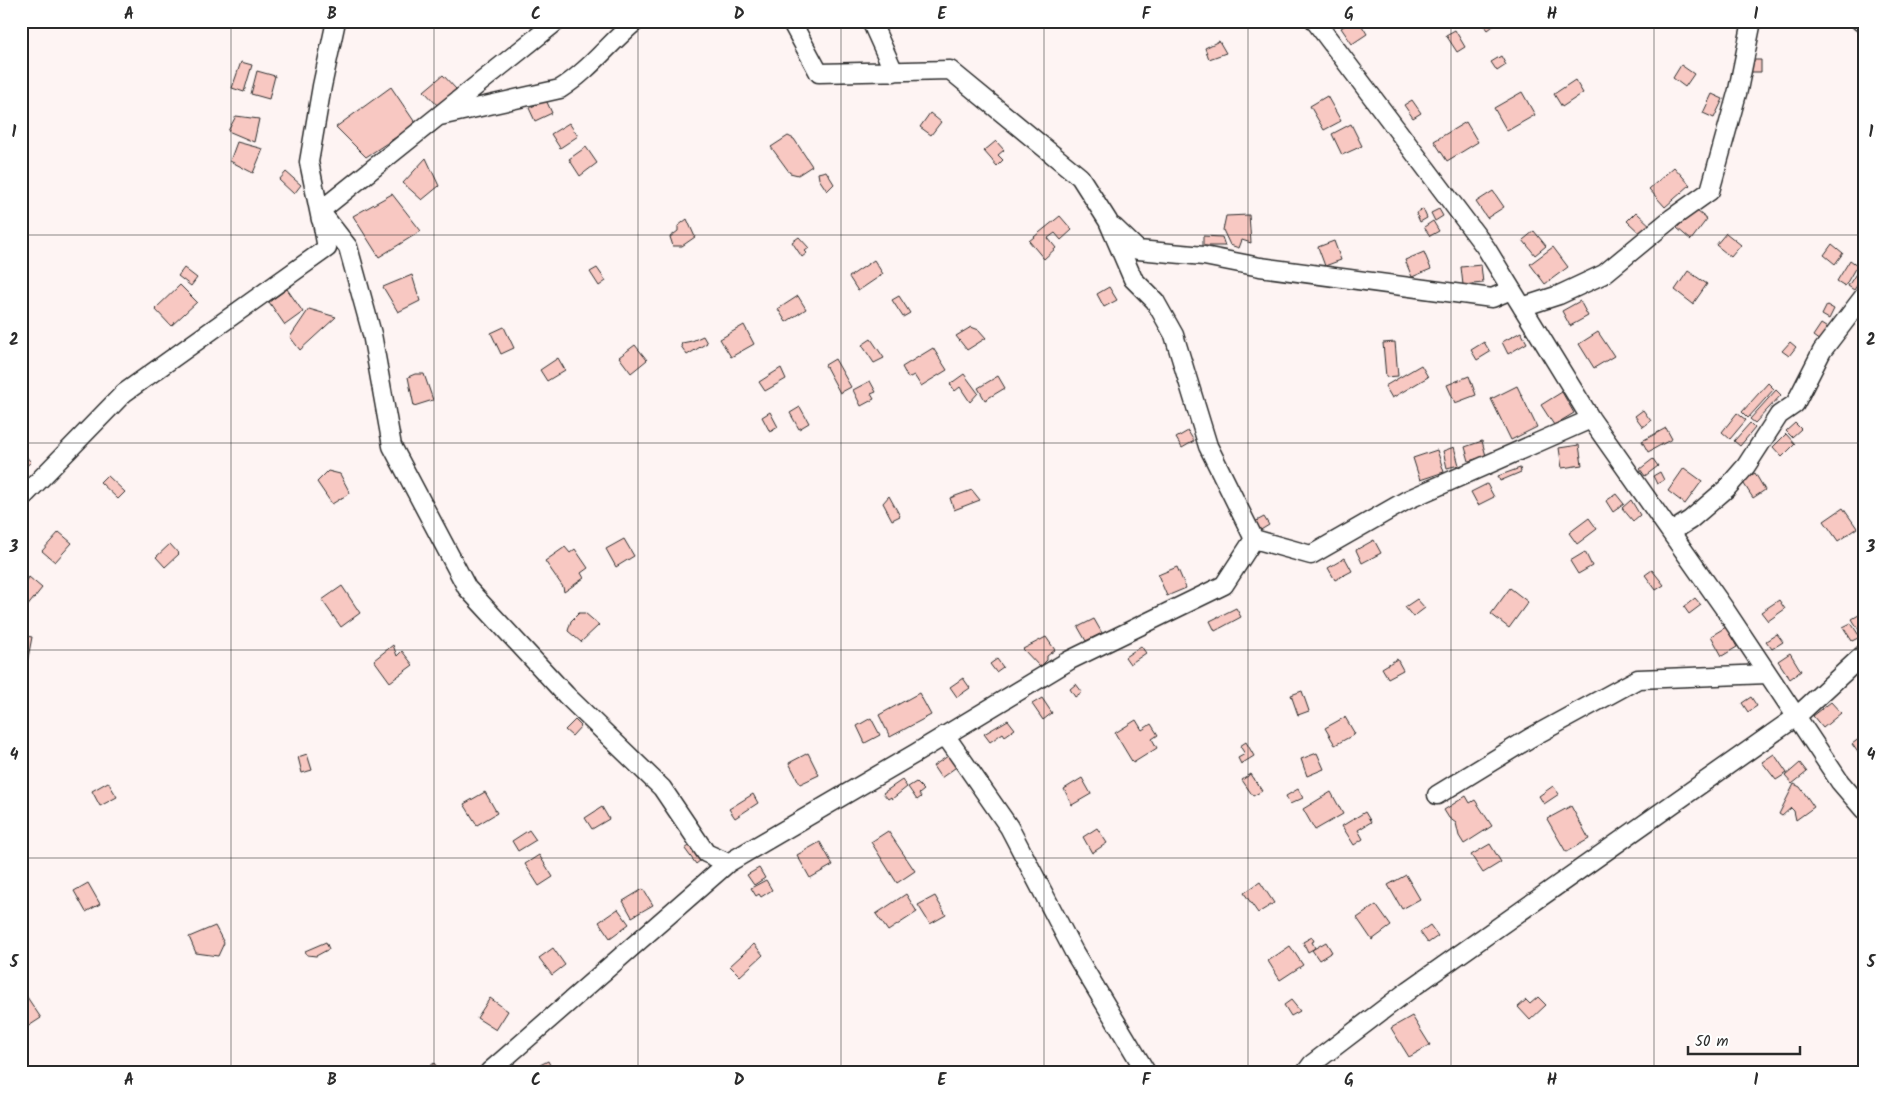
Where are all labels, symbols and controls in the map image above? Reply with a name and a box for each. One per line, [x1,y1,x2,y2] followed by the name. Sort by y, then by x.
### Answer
[124,2,134,27] text: A
[327,2,337,27] text: B
[531,2,541,27] text: C
[734,2,745,27] text: D
[938,2,948,27] text: E
[1142,2,1152,27] text: F
[1344,2,1354,27] text: G
[1547,2,1557,27] text: H
[1754,2,1759,27] text: I
[12,120,17,145] text: 1
[1869,120,1874,145] text: 1
[9,328,19,353] text: 2
[1866,328,1876,353] text: 2
[9,535,19,560] text: 3
[1866,535,1876,560] text: 3
[10,743,19,768] text: 4
[1867,743,1876,768] text: 4
[9,950,20,975] text: 5
[1866,950,1877,975] text: 5
[1688,1023,1800,1055] scale bar
[1695,1030,1729,1054] text: 50 m
[124,1068,134,1093] text: A
[327,1068,337,1093] text: B
[531,1068,541,1093] text: C
[734,1068,745,1093] text: D
[938,1068,948,1093] text: E
[1142,1068,1152,1093] text: F
[1344,1068,1354,1093] text: G
[1547,1068,1557,1093] text: H
[1754,1068,1759,1093] text: I

